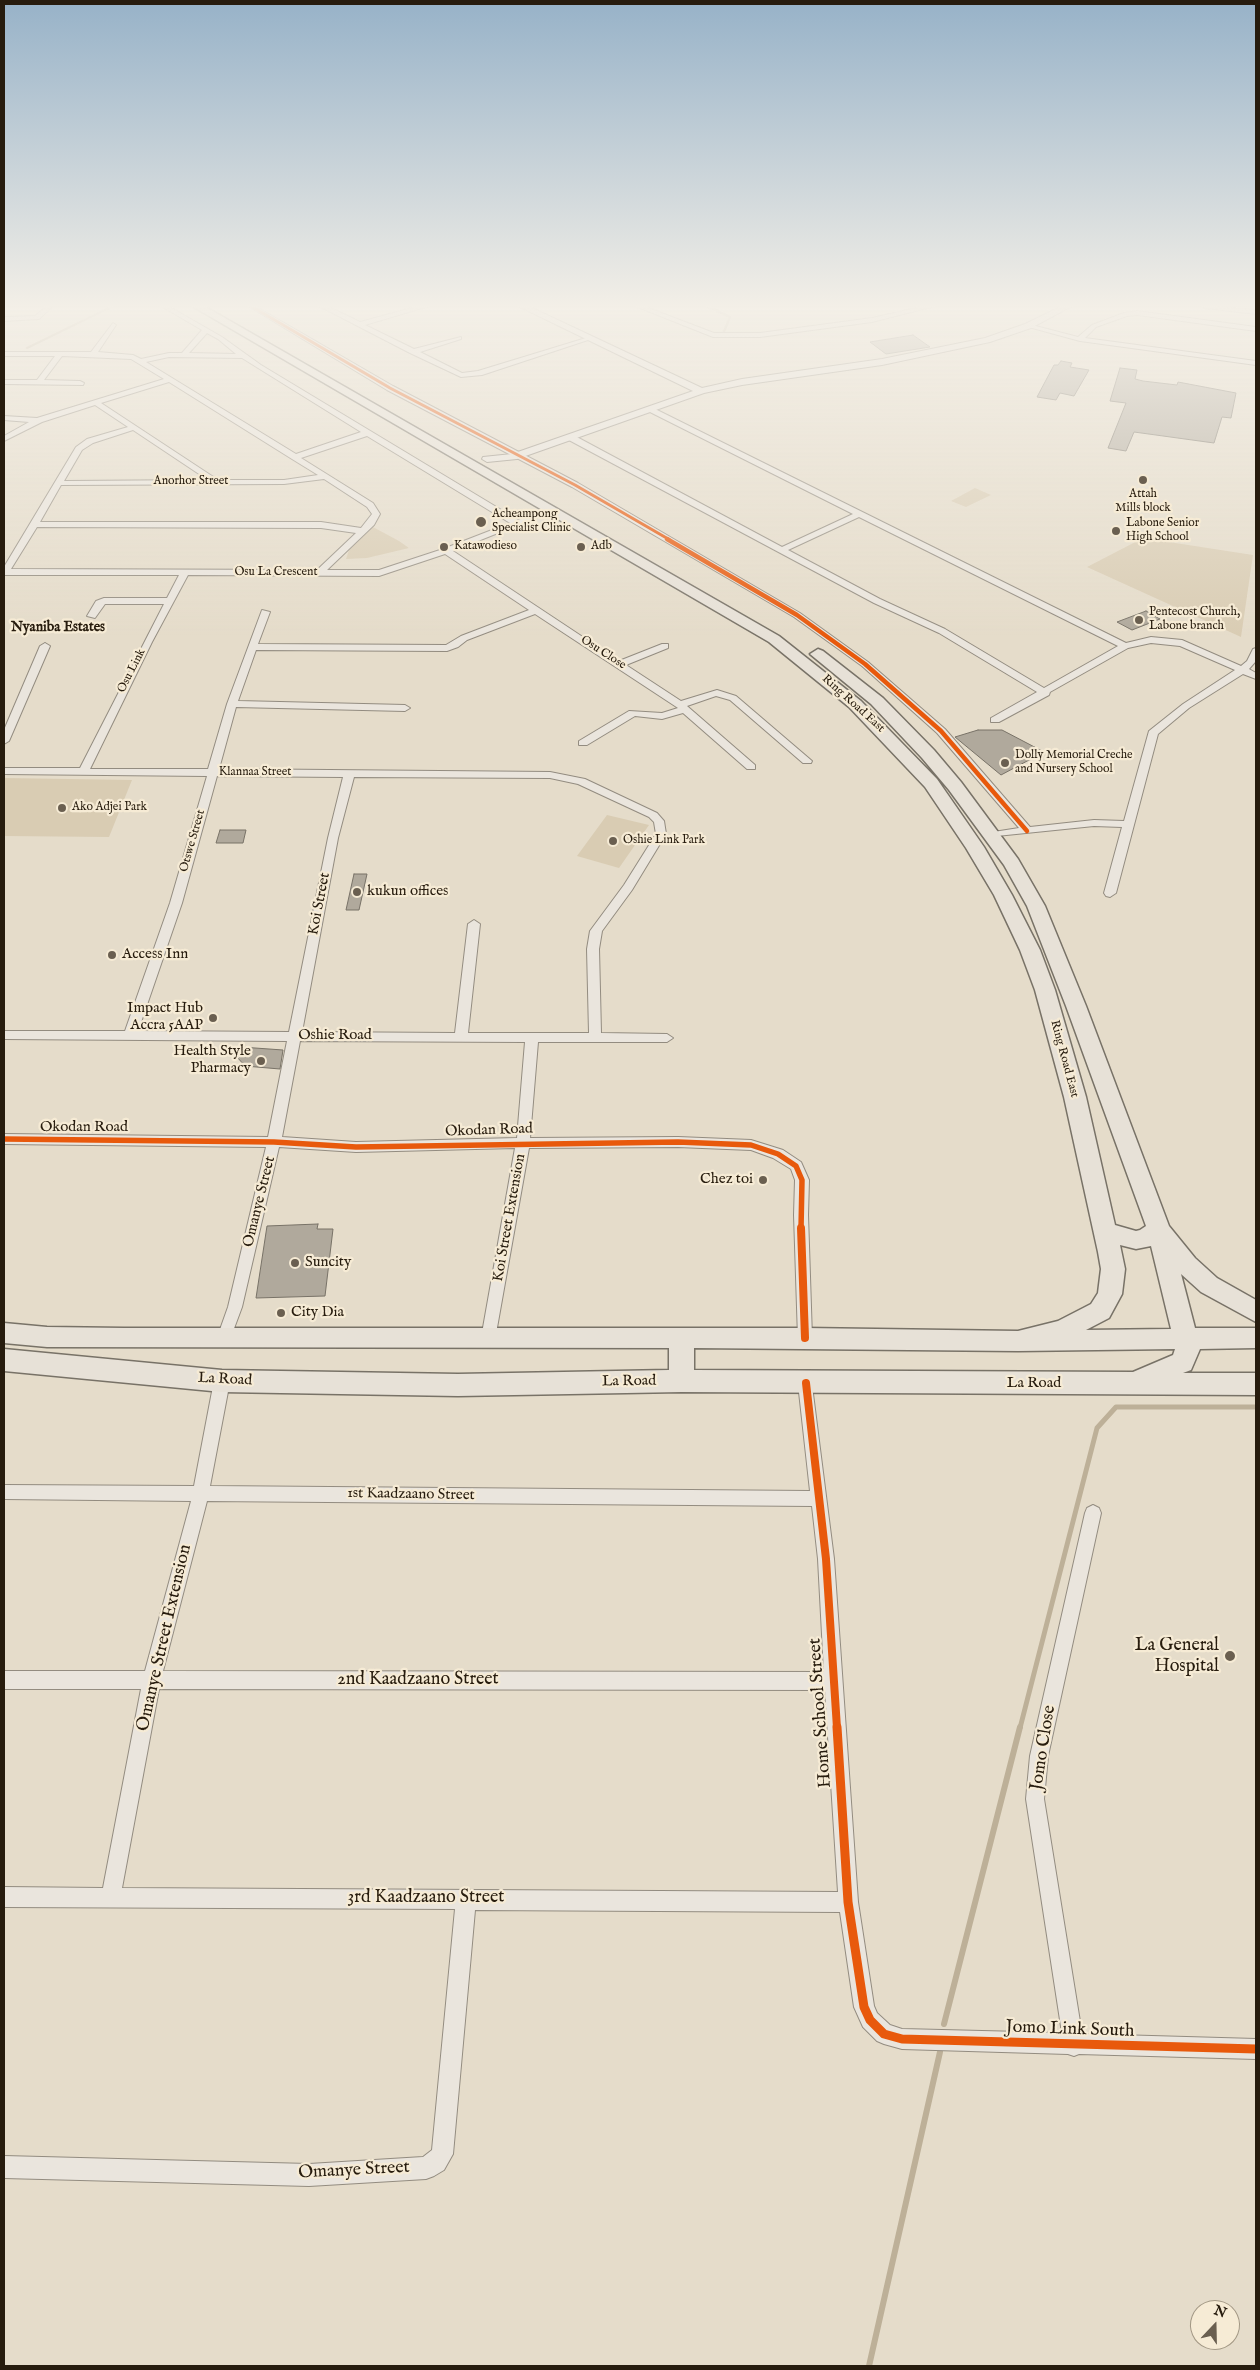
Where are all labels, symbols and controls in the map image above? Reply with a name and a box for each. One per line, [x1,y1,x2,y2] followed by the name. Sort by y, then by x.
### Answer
[1137,474,1149,486] marker: Attah Mills block
[154,475,228,489] street label: Anorhor Street
[1115,488,1171,516] place label: Attah Mills block
[492,508,571,536] place label: Acheampong Specialist Clinic
[474,515,488,529] marker: Acheampong Specialist Clinic
[1126,517,1199,545] place label: Labone Senior High School
[1110,525,1122,537] marker: Labone Senior High School
[454,540,517,554] place label: Katawodieso
[591,540,612,554] place label: Adb
[438,541,450,553] marker: Katawodieso
[575,541,587,553] marker: Adb
[234,566,318,580] street label: Osu La Crescent
[1149,606,1240,634] place label: Pentecost Church, Labone branch
[1133,614,1145,626] marker: Pentecost Church, Labone branch
[11,620,105,636] district label: Nyaniba Estates
[578,633,628,673] street label: Osu Close
[115,647,149,695] street label: Osu Link
[819,672,887,736] street label: Ring Road East
[1015,749,1133,777] place label: Dolly Memorial Creche and Nursery School
[999,757,1011,769] marker: Dolly Memorial Creche and Nursery School
[219,766,291,780] street label: Klannaa Street
[72,801,147,815] place label: Ako Adjei Park
[56,802,68,814] marker: Ako Adjei Park
[177,808,209,874] street label: Otswe Street
[623,834,705,848] place label: Oshie Link Park
[607,835,619,847] marker: Oshie Link Park
[305,871,335,937] street label: Koi Street
[367,883,448,901] place label: kukun offices
[351,886,363,898] marker: kukun offices
[122,946,188,964] place label: Access Inn
[106,949,118,961] marker: Access Inn
[127,1000,203,1035] place label: Impact Hub Accra 5AAP
[207,1012,219,1024] marker: Impact Hub Accra 5AAP
[1047,1019,1081,1099] street label: Ring Road East
[298,1027,372,1045] street label: Oshie Road
[173,1043,251,1078] place label: Health Style Pharmacy
[255,1055,267,1067] marker: Health Style Pharmacy
[40,1119,128,1137] street label: Okodan Road
[445,1120,533,1142] street label: Okodan Road
[490,1153,530,1283] street label: Koi Street Extension
[240,1155,280,1249] street label: Omanye Street
[700,1171,753,1189] place label: Chez toi
[757,1174,769,1186] marker: Chez toi
[305,1254,351,1272] place label: Suncity
[289,1257,301,1269] marker: Suncity
[291,1304,344,1322] place label: City Dia
[275,1307,287,1319] marker: City Dia
[197,1370,253,1390] street label: La Road
[602,1373,656,1391] street label: La Road
[1007,1375,1061,1393] street label: La Road
[347,1485,475,1505] street label: 1st Kaadzaano Street
[133,1542,197,1734] street label: Omanye Street Extension
[1135,1635,1219,1678] place label: La General Hospital
[805,1637,837,1789] street label: Home School Street
[1223,1649,1237,1663] marker: La General Hospital
[337,1669,499,1691] street label: 2nd Kaadzaano Street
[1027,1704,1061,1792] street label: Jomo Close
[348,1887,504,1909] street label: 3rd Kaadzaano Street
[1005,2017,1135,2043] street label: Jomo Link South
[298,2157,410,2185] street label: Omanye Street
[1190,2300,1240,2350] north arrow
[1211,2301,1229,2323] text: N

